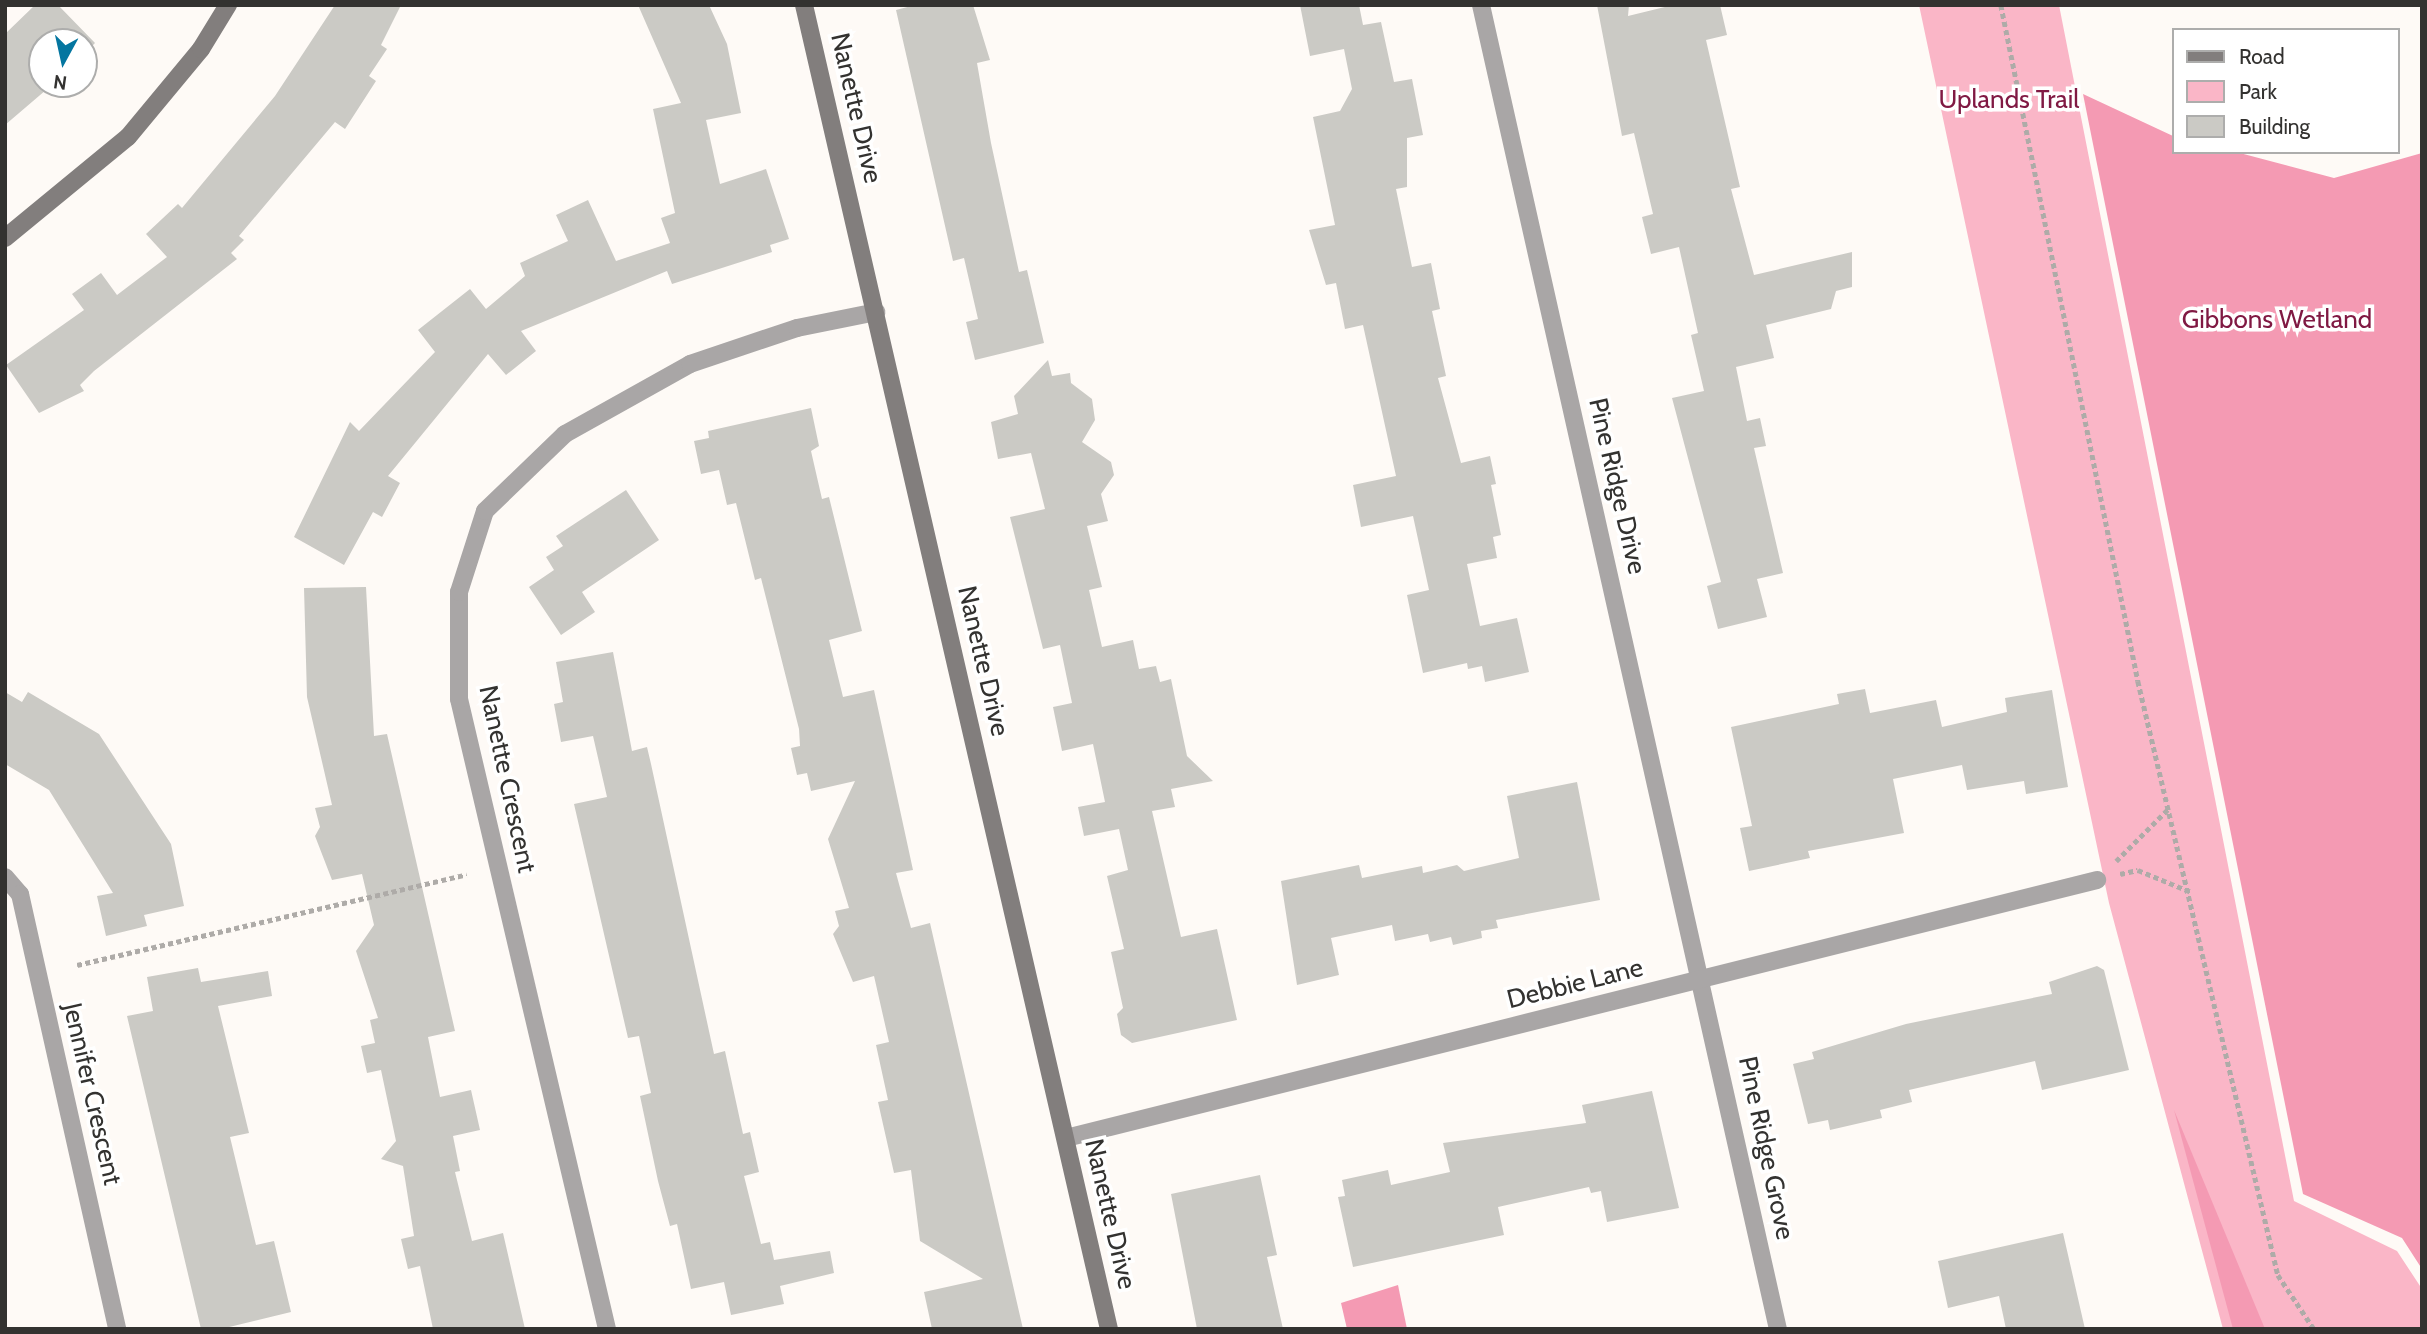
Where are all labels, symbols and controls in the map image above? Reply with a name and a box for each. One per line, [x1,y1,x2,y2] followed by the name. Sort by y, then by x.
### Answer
[28,28,98,98] north arrow
[2172,28,2399,154] legend
[824,30,888,186] street label: Nanette Drive
[2239,44,2285,69] text: Road
[52,70,69,95] text: N
[2239,79,2277,104] text: Park
[1939,84,2079,116] park label: Uplands Trail
[2239,114,2310,139] text: Building
[2182,304,2372,336] park label: Gibbons Wetland
[1582,395,1652,577] street label: Pine Ridge Drive
[951,583,1015,739] street label: Nanette Drive
[472,682,542,876] street label: Nanette Crescent
[1504,952,1646,1016] street label: Debbie Lane
[56,1000,128,1188] street label: Jennifer Crescent
[1731,1053,1801,1243] street label: Pine Ridge Grove
[1078,1136,1142,1292] street label: Nanette Drive

